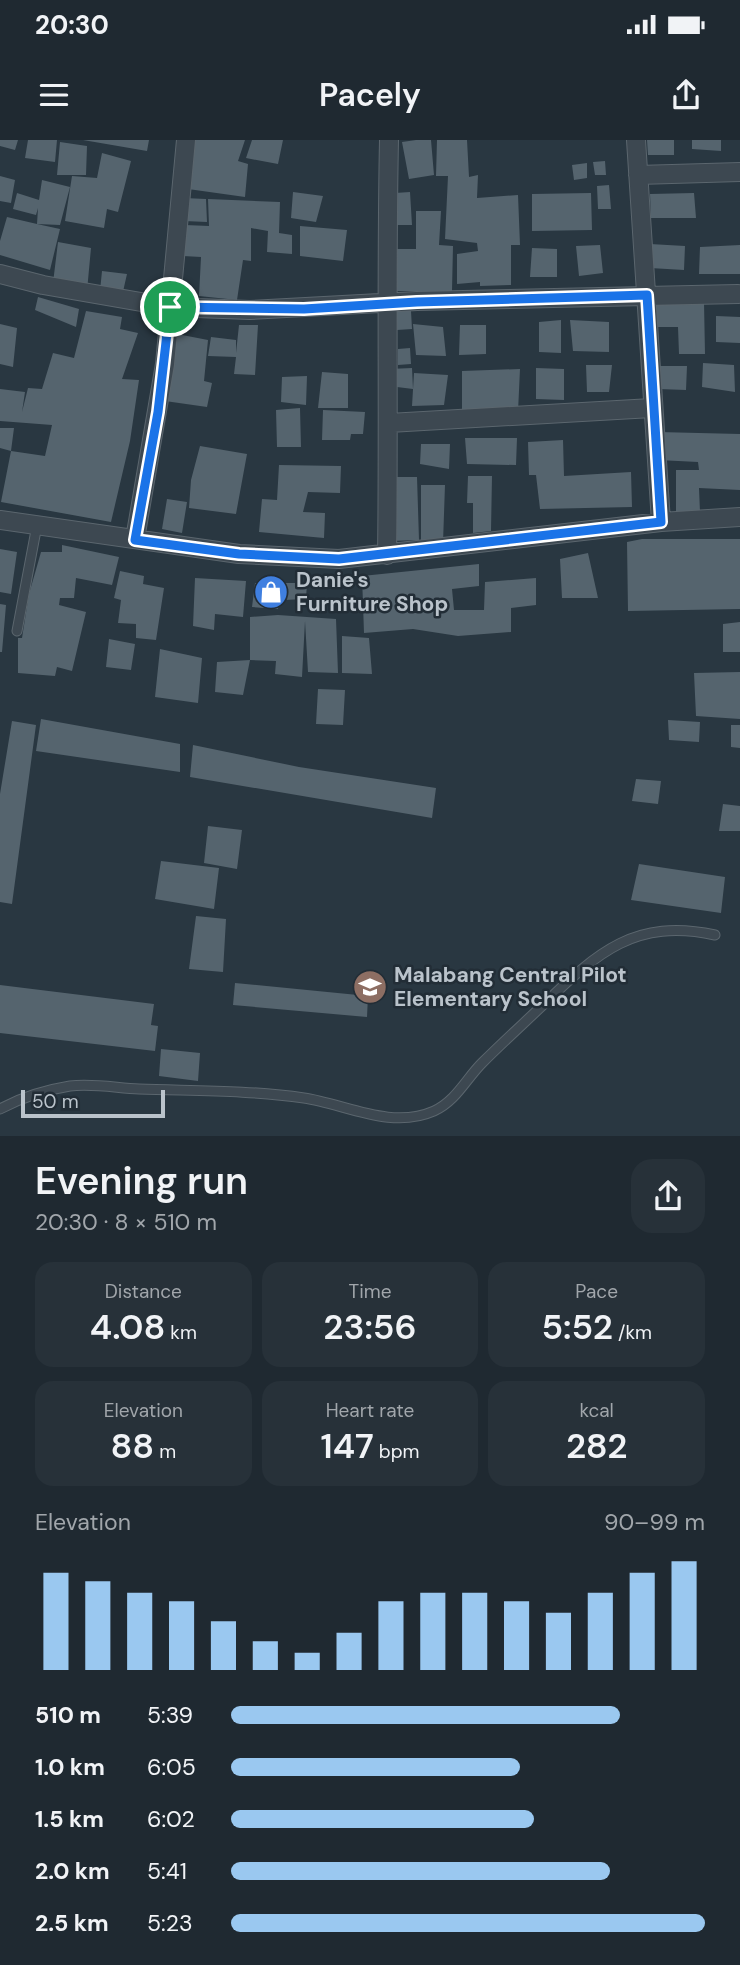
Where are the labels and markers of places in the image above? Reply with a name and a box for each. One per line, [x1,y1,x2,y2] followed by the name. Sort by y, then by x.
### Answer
[140,277,200,337] pin
[296,566,448,618] place label: Danie's Furniture Shop
[252,573,290,611] shop icon: Danie's Furniture Shop
[394,961,627,1013] place label: Malabang Central Pilot Elementary School
[351,968,389,1006] school or university icon: Malabang Central Pilot Elementary School

